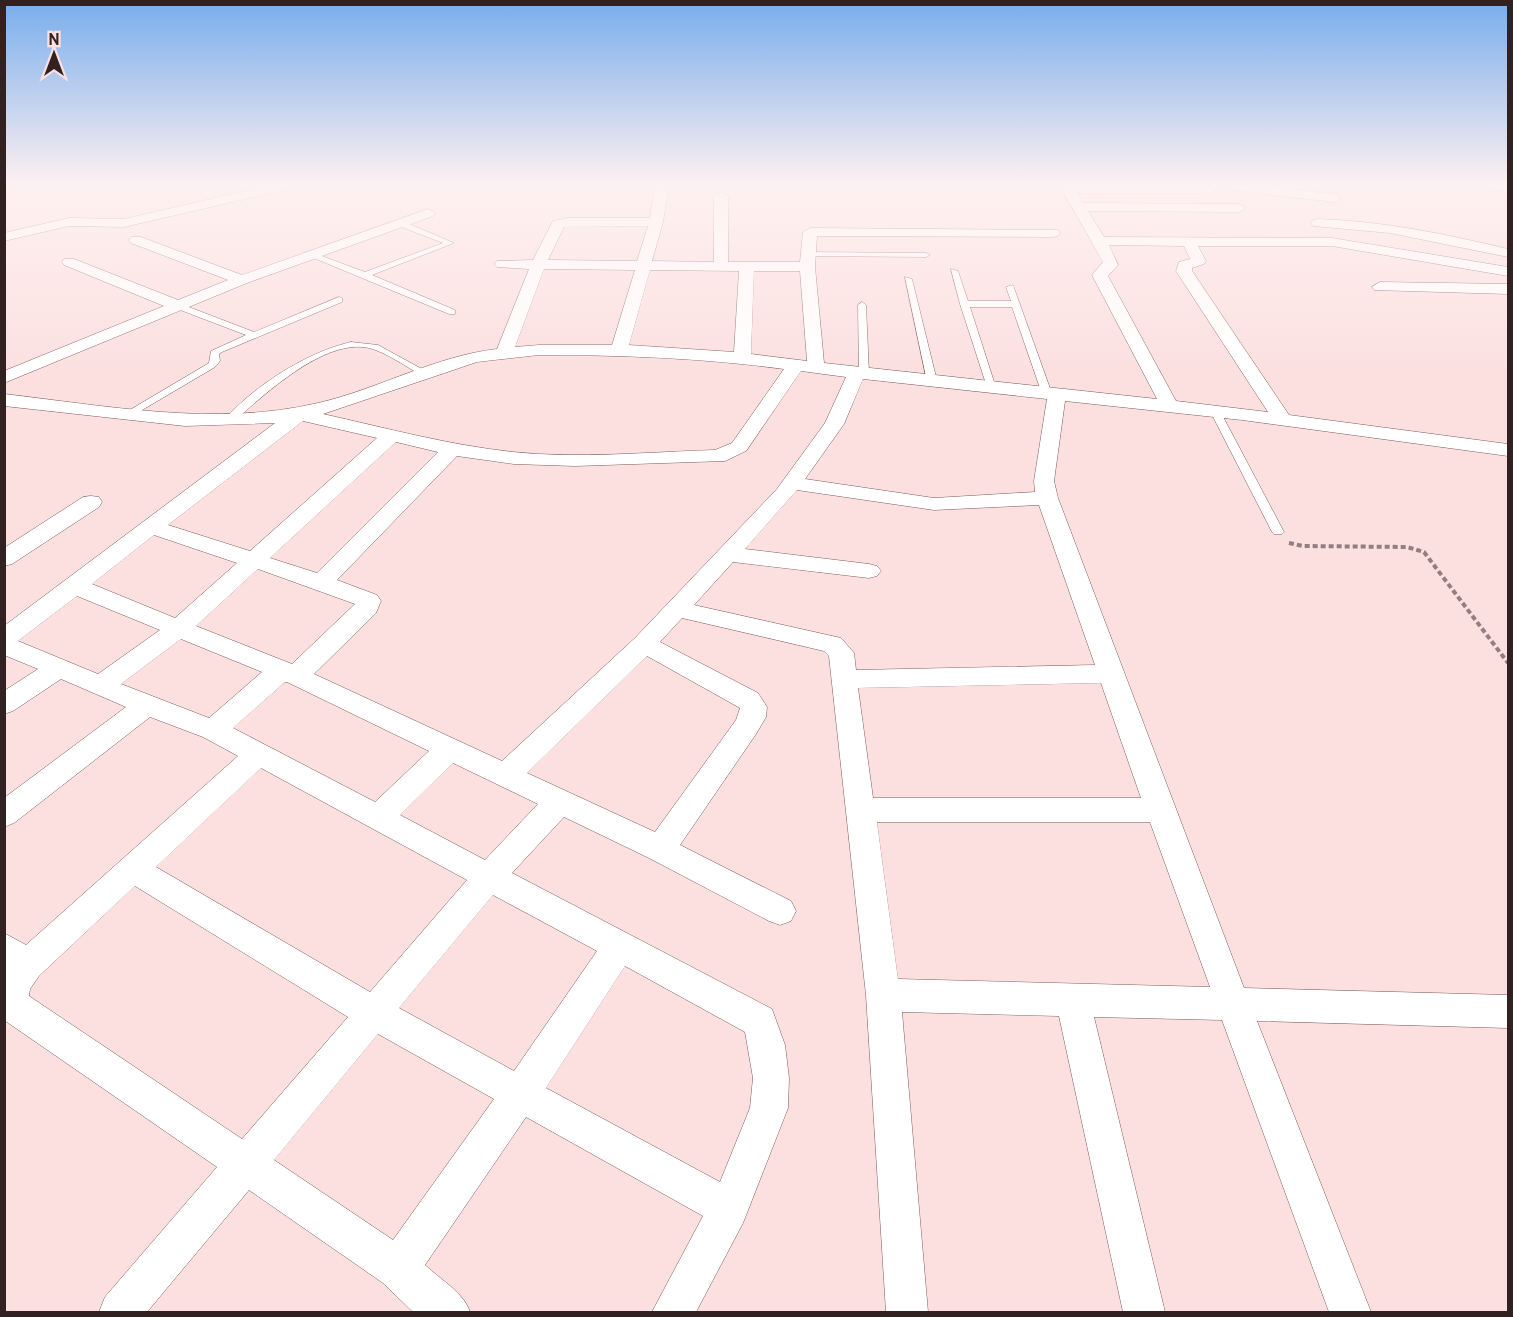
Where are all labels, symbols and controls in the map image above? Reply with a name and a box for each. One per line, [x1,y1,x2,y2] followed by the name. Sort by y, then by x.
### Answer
[24,24,84,84] north arrow
[48,31,60,51] text: N

